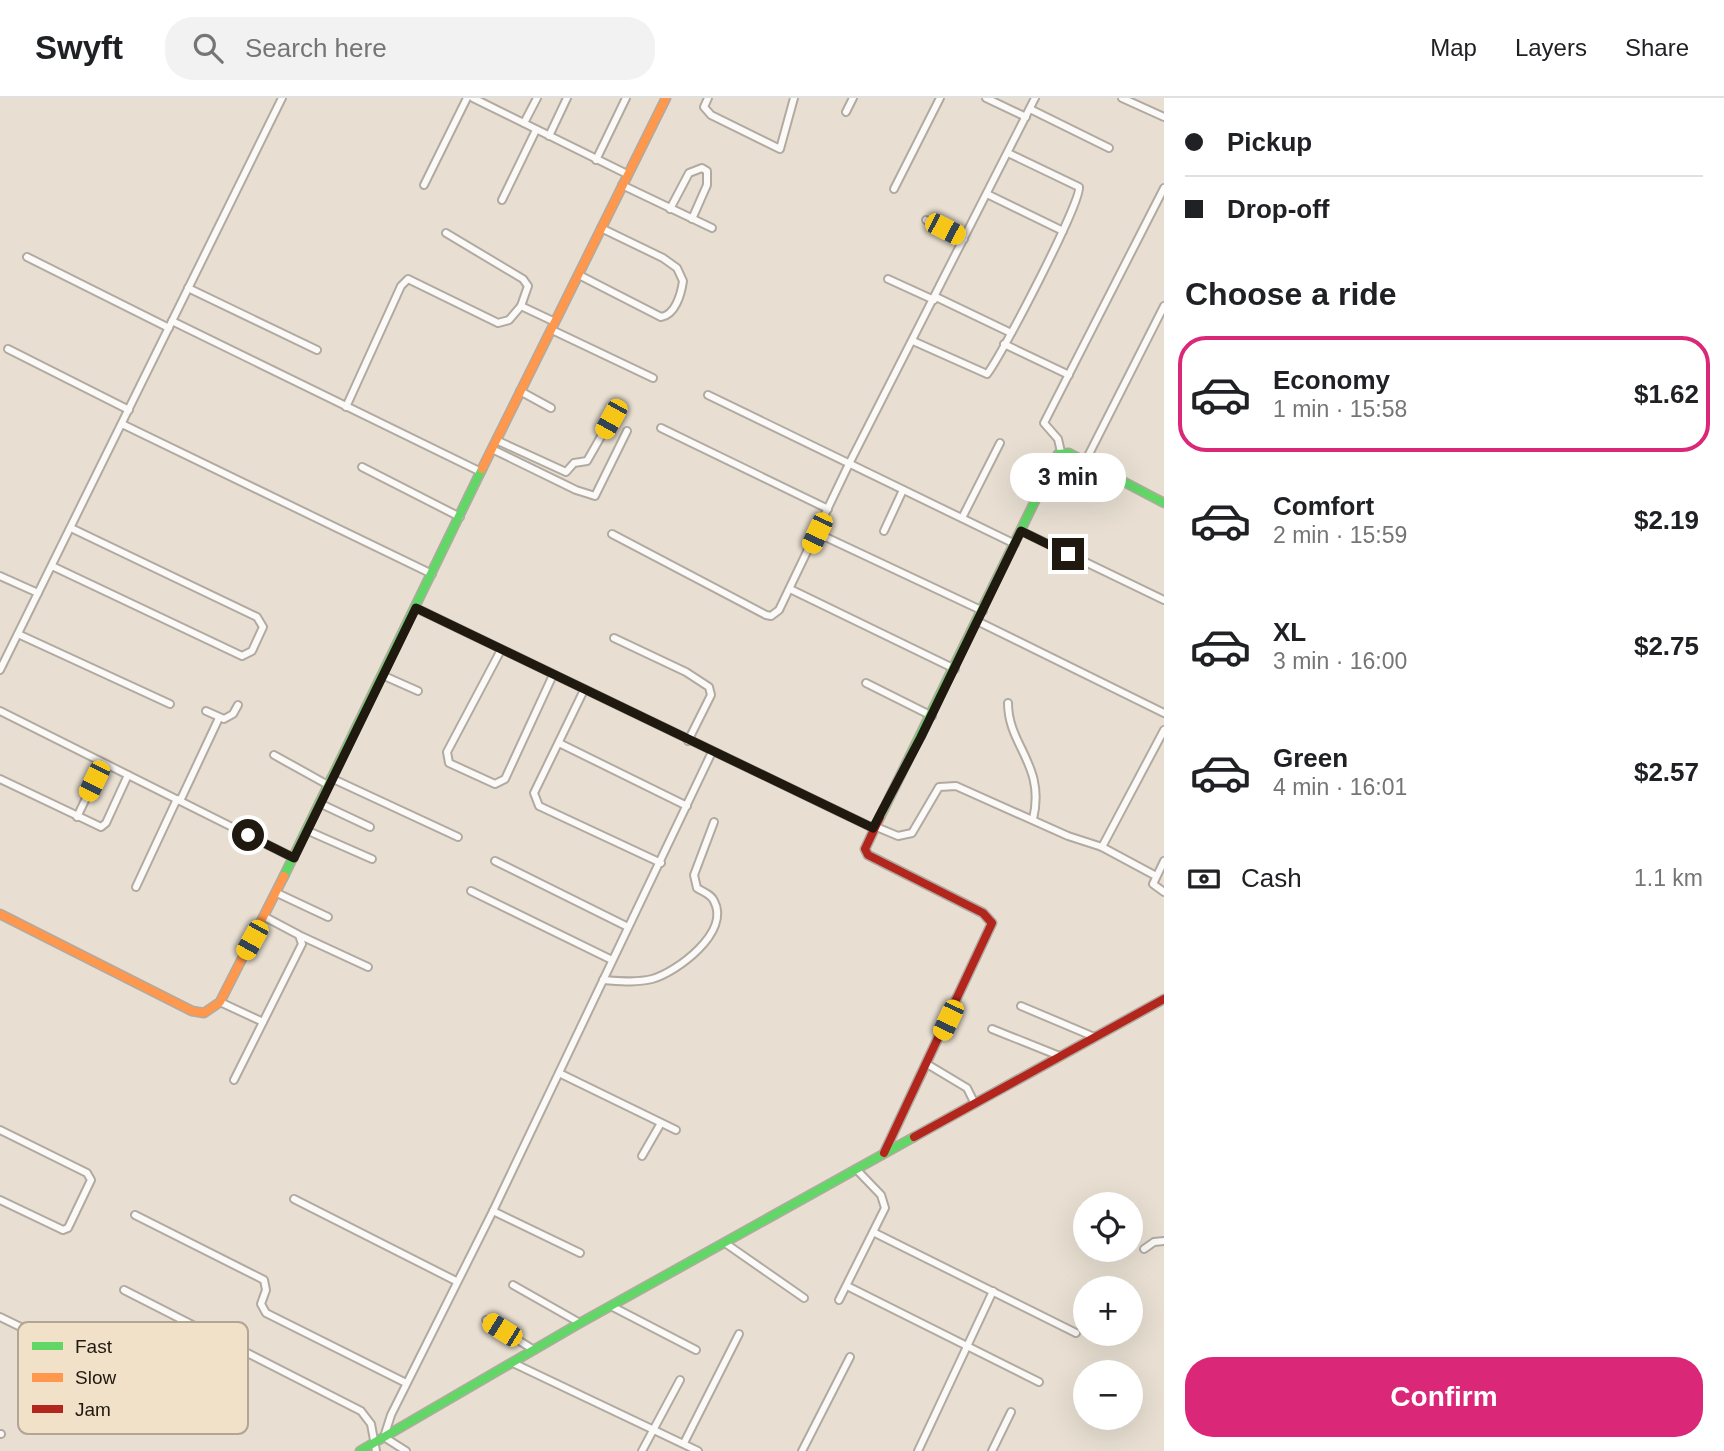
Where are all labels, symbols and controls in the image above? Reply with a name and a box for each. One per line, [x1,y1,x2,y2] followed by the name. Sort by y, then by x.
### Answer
[165,17,655,80] search box
[35,29,123,66] text: Swyft
[189,29,227,67] icon: search
[245,33,387,63] text: Search here
[1430,34,1477,61] text: Map
[1515,34,1587,61] text: Layers
[1625,34,1689,61] text: Share
[1227,127,1312,157] text: Pickup
[1227,194,1330,224] text: Drop-off
[922,210,969,248] car
[1185,276,1397,312] text: Choose a ride
[1189,363,1252,426] icon: car
[1273,365,1390,395] text: Economy
[1634,379,1699,409] text: $1.62
[592,396,631,442] car
[1273,396,1407,422] text: 1 min · 15:58
[1010,452,1126,502] callout: 3 min
[1038,464,1098,490] text: 3 min
[1189,489,1252,552] icon: car
[1273,491,1374,521] text: Comfort
[1634,505,1699,535] text: $2.19
[799,510,836,556] car
[1273,522,1407,548] text: 2 min · 15:59
[1052,538,1084,570] route end
[1189,615,1252,678] icon: car
[1273,617,1306,647] text: XL
[1634,631,1699,661] text: $2.75
[1273,648,1407,674] text: 3 min · 16:00
[1189,741,1252,804] icon: car
[1273,743,1348,773] text: Green
[1634,757,1699,787] text: $2.57
[76,758,113,804] car
[1273,774,1407,800] text: 4 min · 16:01
[232,819,264,851] route start
[1185,860,1223,898] icon: cash
[1241,863,1302,893] text: Cash
[1634,865,1703,891] text: 1.1 km
[233,917,272,963] car
[930,997,967,1043] car
[1073,1192,1143,1430] map controls
[1073,1192,1143,1262] button: locate
[1073,1276,1143,1346] button: +
[479,1310,526,1350] car
[18,1322,248,1434] legend
[75,1336,113,1357] text: Fast
[1185,1357,1703,1437] button: Confirm
[1073,1360,1143,1430] button: −
[75,1367,116,1388] text: Slow
[75,1399,111,1420] text: Jam

